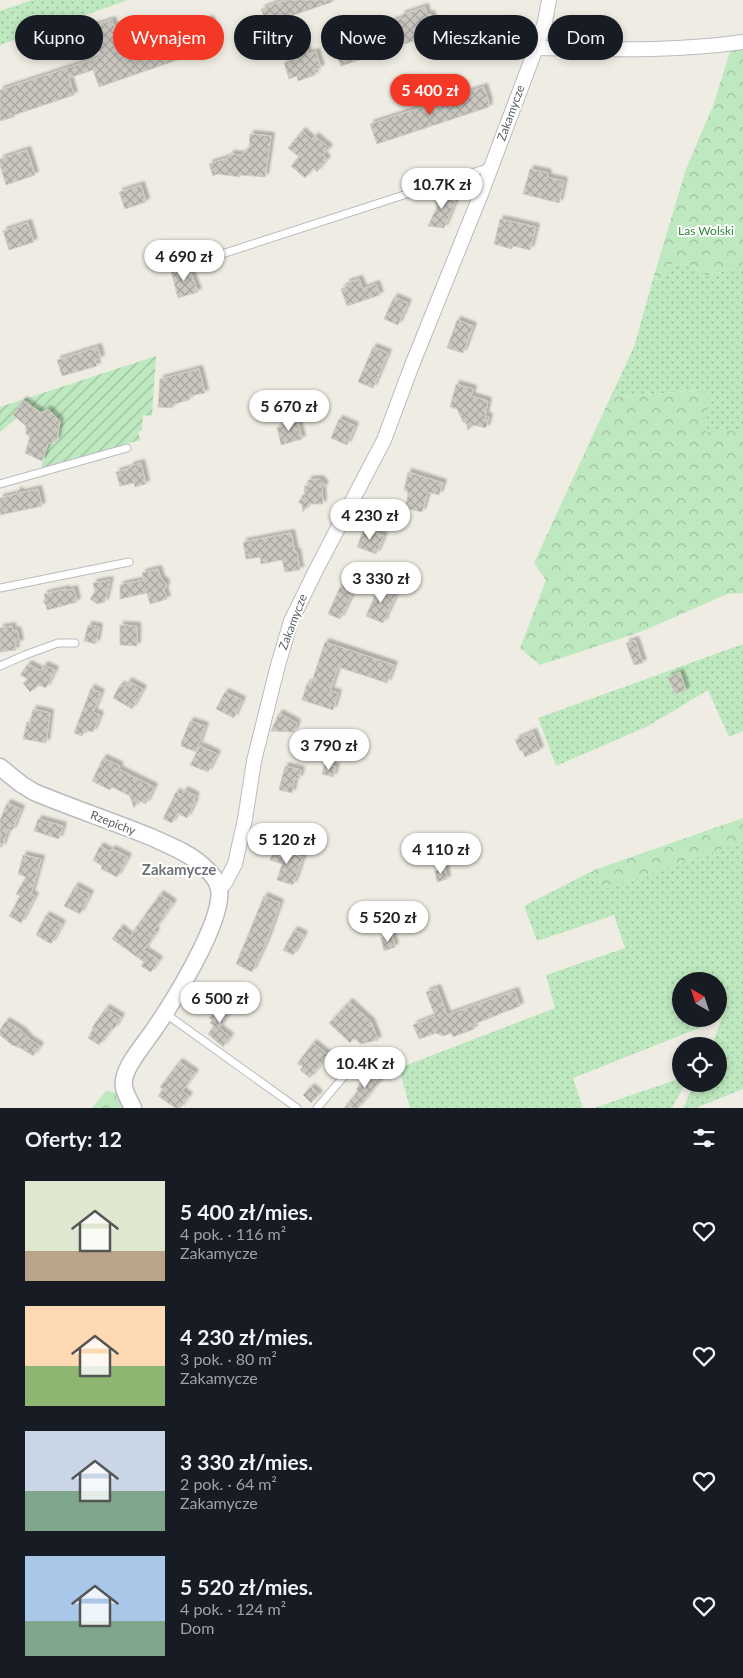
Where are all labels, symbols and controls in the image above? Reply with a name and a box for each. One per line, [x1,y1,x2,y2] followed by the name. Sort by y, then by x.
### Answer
[15,15,103,60] chip: Kupno
[113,15,224,60] chip: Wynajem
[234,15,311,60] chip: Filtry
[321,15,404,60] chip: Nowe
[414,15,538,60] chip: Mieszkanie
[548,15,623,60] chip: Dom
[378,74,482,116] pin: 5 400 zł
[401,80,459,99] text: 5 400 zł
[494,83,528,143] street label: Zakamycze
[390,168,494,210] pin: 10.7K zł
[412,174,472,193] text: 10.7K zł
[678,223,734,238] park label: Las Wolski
[132,240,236,282] pin: 4 690 zł
[155,246,213,265] text: 4 690 zł
[237,390,341,432] pin: 5 670 zł
[260,396,318,415] text: 5 670 zł
[318,498,422,541] pin: 4 230 zł
[341,505,399,524] text: 4 230 zł
[329,562,433,604] pin: 3 330 zł
[352,568,410,587] text: 3 330 zł
[275,592,310,652] street label: Zakamycze
[277,728,381,771] pin: 3 790 zł
[300,735,358,754] text: 3 790 zł
[88,807,139,838] street label: Rzepichy
[235,822,339,865] pin: 5 120 zł
[258,829,316,848] text: 5 120 zł
[389,832,493,875] pin: 4 110 zł
[412,839,470,858] text: 4 110 zł
[142,860,216,878] district label: Zakamycze
[336,900,440,943] pin: 5 520 zł
[359,907,417,926] text: 5 520 zł
[672,972,728,1028] north arrow
[672,972,727,1092] map controls
[168,982,272,1024] pin: 6 500 zł
[191,988,249,1007] text: 6 500 zł
[672,1037,727,1092] button: locate
[313,1046,417,1089] pin: 10.4K zł
[335,1053,395,1072] text: 10.4K zł
[690,1124,718,1152] icon: filters
[25,1126,122,1151] text: Oferty: 12
[180,1199,313,1224] text: 5 400 zł/mies.
[65,1201,125,1261] icon: home
[690,1217,718,1245] icon: heart
[180,1224,286,1243] text: 4 pok. · 116 m²
[180,1243,258,1262] text: Zakamycze
[180,1324,313,1349] text: 4 230 zł/mies.
[65,1326,125,1386] icon: home
[690,1342,718,1370] icon: heart
[180,1349,277,1368] text: 3 pok. · 80 m²
[180,1368,258,1387] text: Zakamycze
[180,1449,313,1474] text: 3 330 zł/mies.
[65,1451,125,1511] icon: home
[690,1467,718,1495] icon: heart
[180,1474,277,1493] text: 2 pok. · 64 m²
[180,1493,258,1512] text: Zakamycze
[180,1574,313,1599] text: 5 520 zł/mies.
[65,1576,125,1636] icon: home
[690,1592,718,1620] icon: heart
[180,1599,286,1618] text: 4 pok. · 124 m²
[180,1618,214,1637] text: Dom

